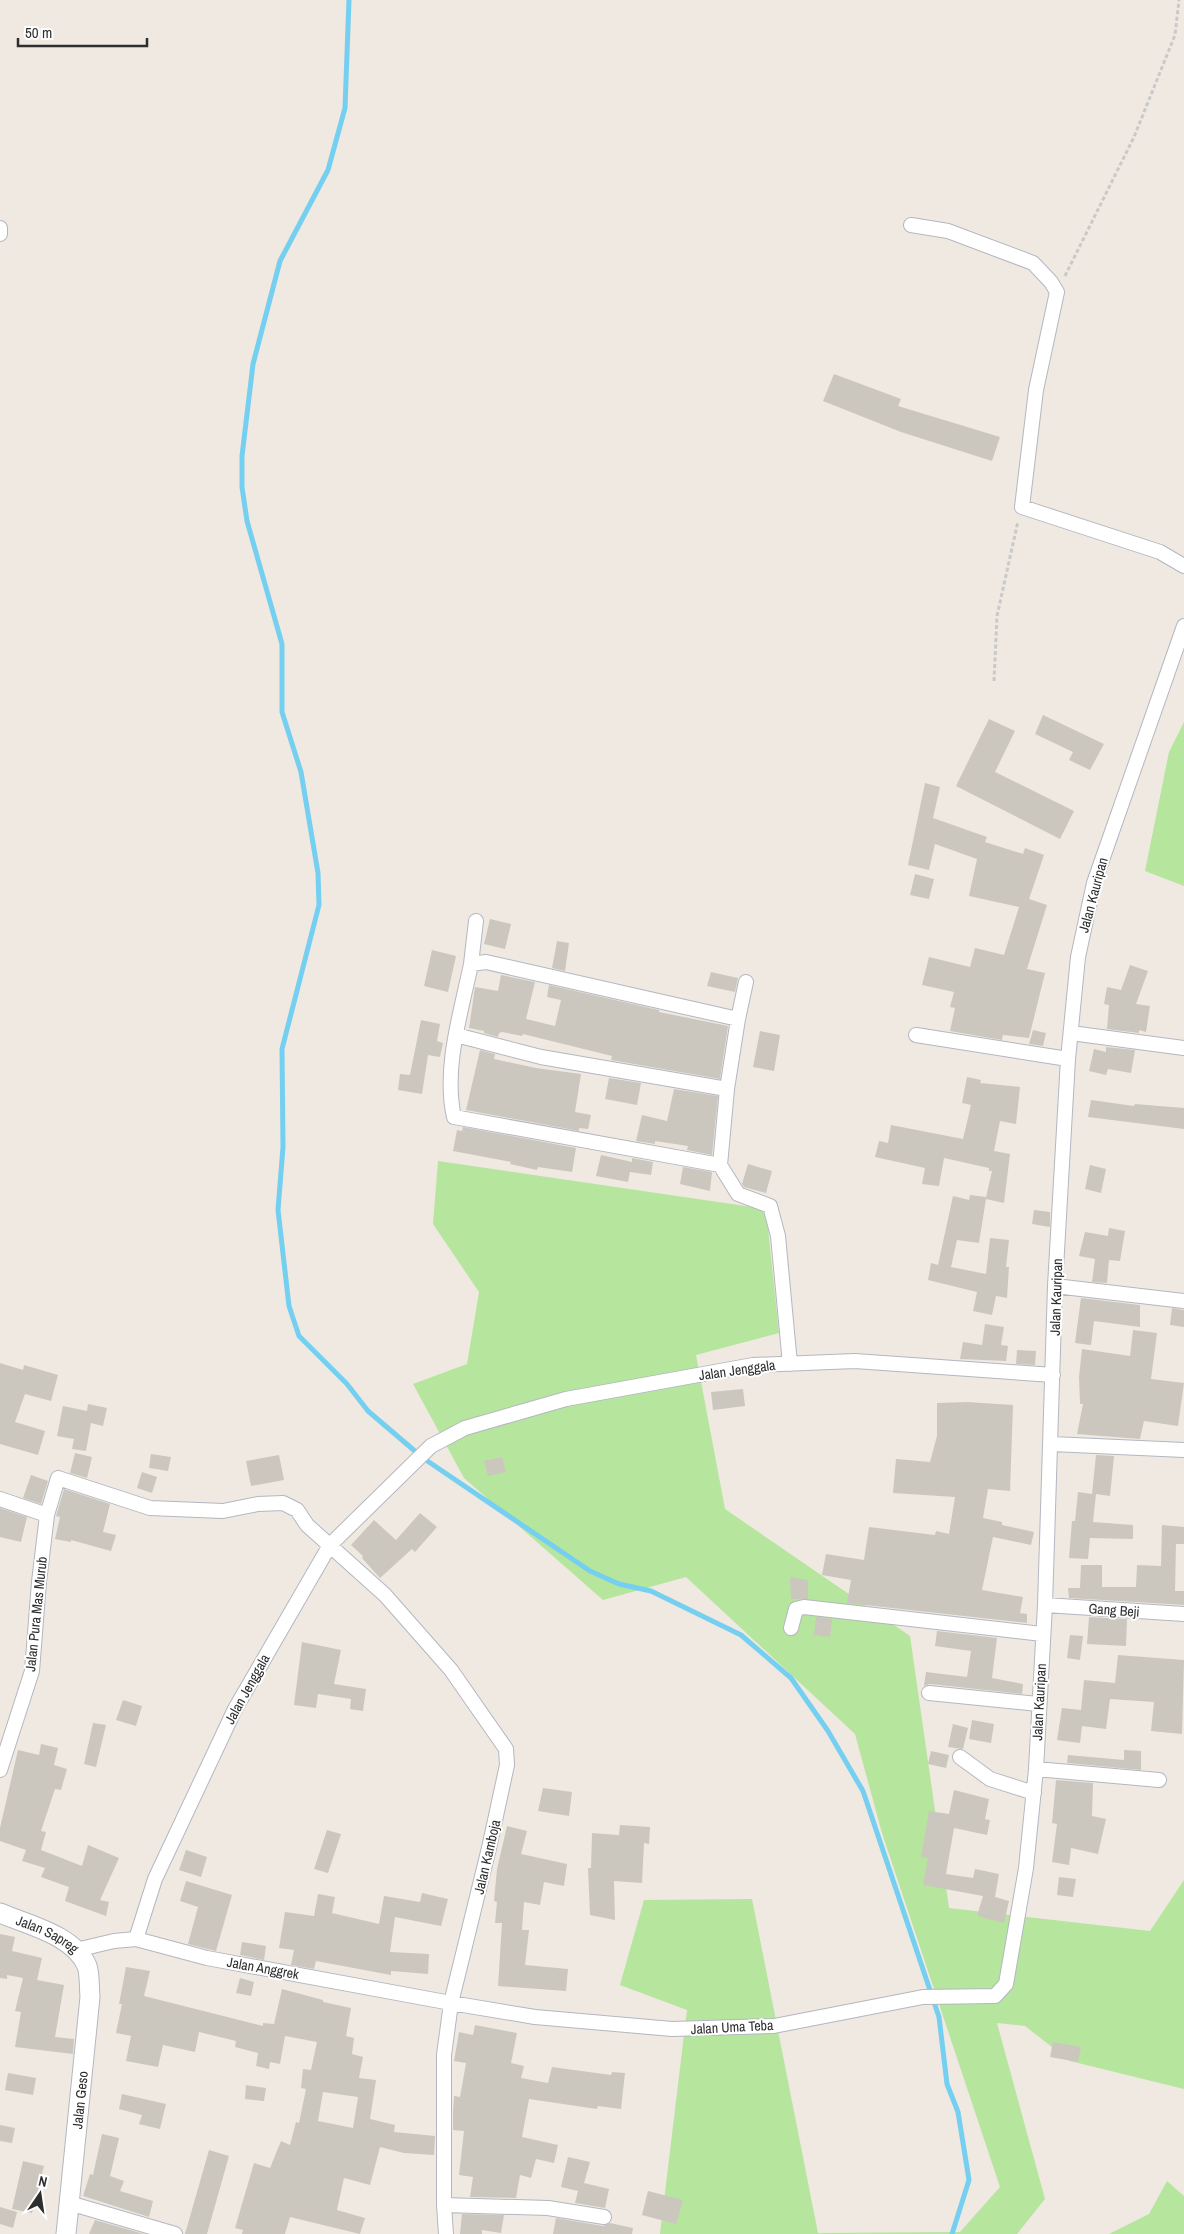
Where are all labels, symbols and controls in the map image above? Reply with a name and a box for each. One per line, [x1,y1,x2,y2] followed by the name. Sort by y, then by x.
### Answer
[18,15,146,47] scale bar
[25,22,52,43] text: 50 m
[1074,855,1112,935] street label: Jalan Kauripan
[1046,1258,1066,1336] street label: Jalan Kauripan
[698,1356,777,1384] street label: Jalan Jenggala
[21,1556,51,1672] street label: Jalan Pura Mas Murub
[1088,1599,1140,1621] street label: Gang Beji
[220,1650,274,1727] street label: Jalan Jenggala
[1028,1663,1050,1741] street label: Jalan Kauripan
[470,1817,504,1896] street label: Jalan Kamboja
[14,1911,83,1958] street label: Jalan Sapreg
[226,1953,301,1983] street label: Jalan Anggrek
[690,2016,774,2038] street label: Jalan Uma Teba
[68,2070,92,2130] street label: Jalan Geso
[15,2169,65,2219] north arrow
[37,2172,49,2191] text: N

